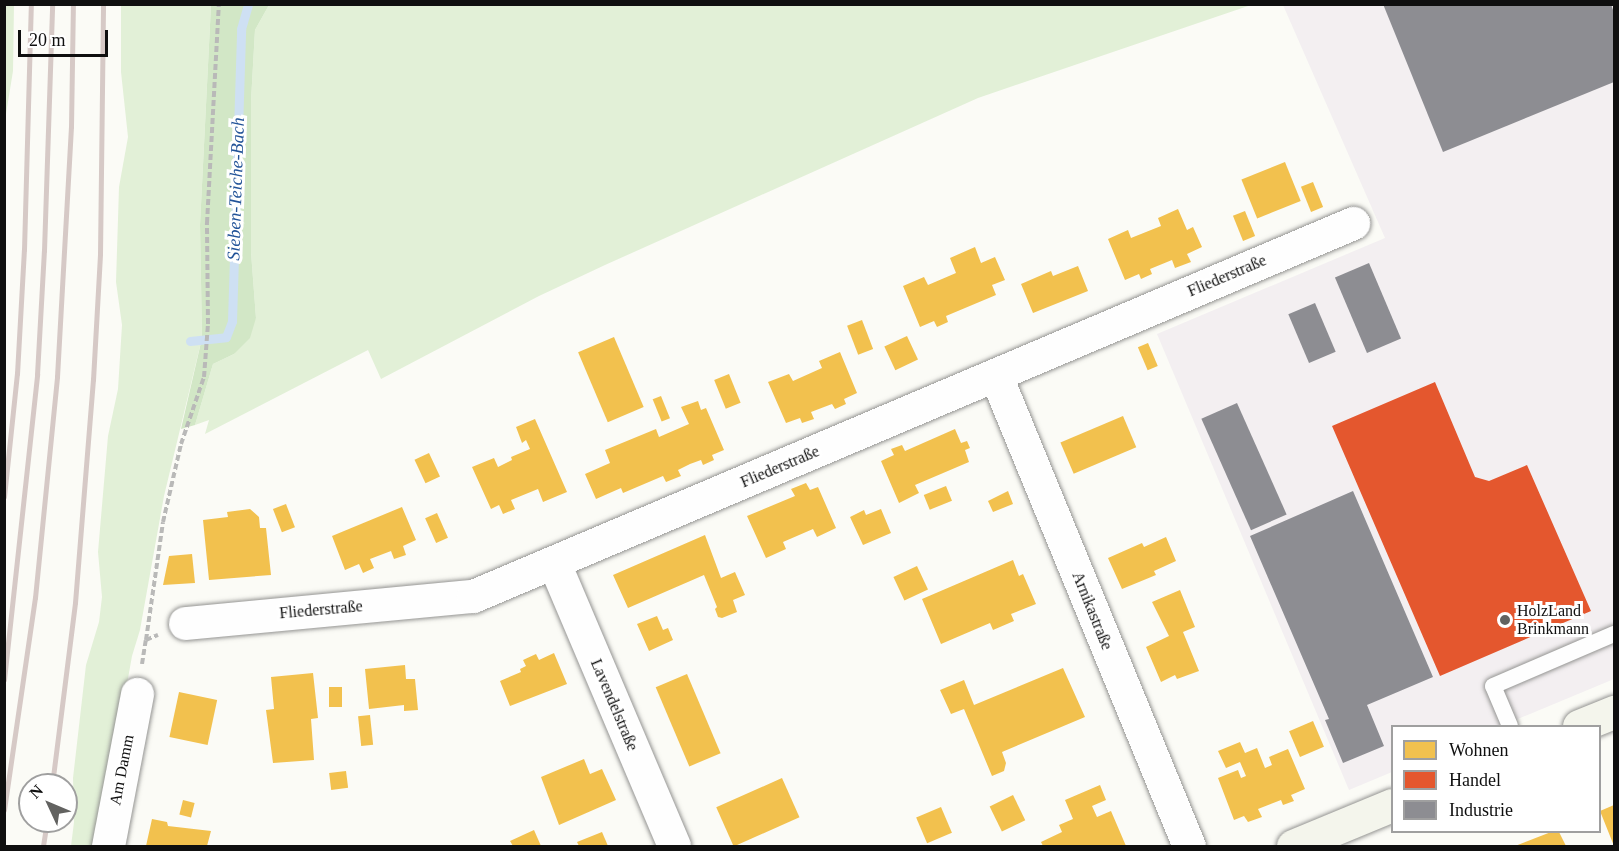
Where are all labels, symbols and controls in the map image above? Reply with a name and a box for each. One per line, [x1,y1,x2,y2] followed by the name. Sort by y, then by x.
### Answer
[21,18,111,56] scale bar
[29,30,66,50] text: 20 m
[223,117,249,261] water label: Sieben-Teiche-Bach
[1185,251,1269,301] street label: Fliederstraße
[738,442,822,492] street label: Fliederstraße
[1068,569,1116,653] street label: Arnikastraße
[279,597,363,623] street label: Fliederstraße
[1517,601,1589,639] place label: HolzLand Brinkmann
[1498,613,1512,627] marker: HolzLand Brinkmann
[586,656,642,754] street label: Lavendelstraße
[1391,725,1601,833] legend
[106,733,138,807] street label: Am Damm
[1449,740,1509,760] text: Wohnen
[1449,770,1501,790] text: Handel
[18,773,78,833] north arrow
[26,781,46,802] text: N
[1449,800,1513,820] text: Industrie

